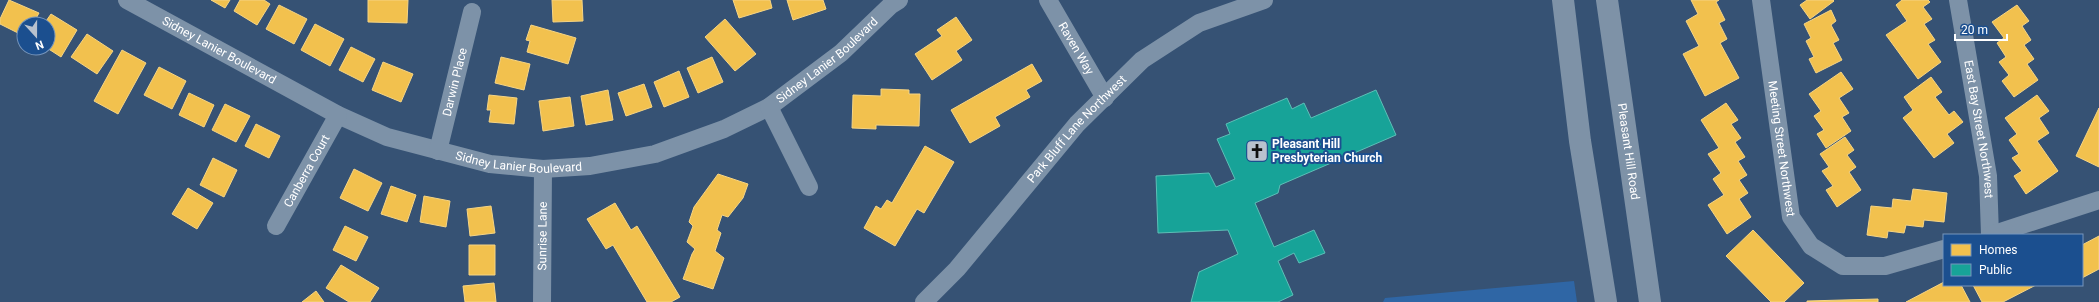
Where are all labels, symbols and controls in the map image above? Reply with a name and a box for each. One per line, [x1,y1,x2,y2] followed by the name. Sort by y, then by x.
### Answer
[160,14,279,87] street label: Sidney Lanier Boulevard
[773,14,881,106] street label: Sidney Lanier Boulevard
[16,16,56,56] north arrow
[1955,16,2007,42] scale bar
[1055,20,1097,77] street label: Raven Way
[1961,23,1988,37] text: 20 m
[33,37,45,52] text: N
[440,46,470,118] street label: Darwin Place
[1961,59,1996,199] street label: East Bay Street Northwest
[1024,72,1129,186] street label: Park Bluff Lane Northwest
[1765,80,1798,217] street label: Meeting Street Northwest
[1615,102,1642,201] street label: Pleasant Hill Road
[281,132,333,210] street label: Canberra Court
[1272,137,1382,165] place label: Pleasant Hill Presbyterian Church
[1244,138,1270,164] church icon: Pleasant Hill Presbyterian Church
[454,148,582,176] street label: Sidney Lanier Boulevard
[535,201,550,271] street label: Sunrise Lane
[1943,234,2083,286] legend
[1979,243,2017,257] text: Homes
[1979,263,2012,277] text: Public

